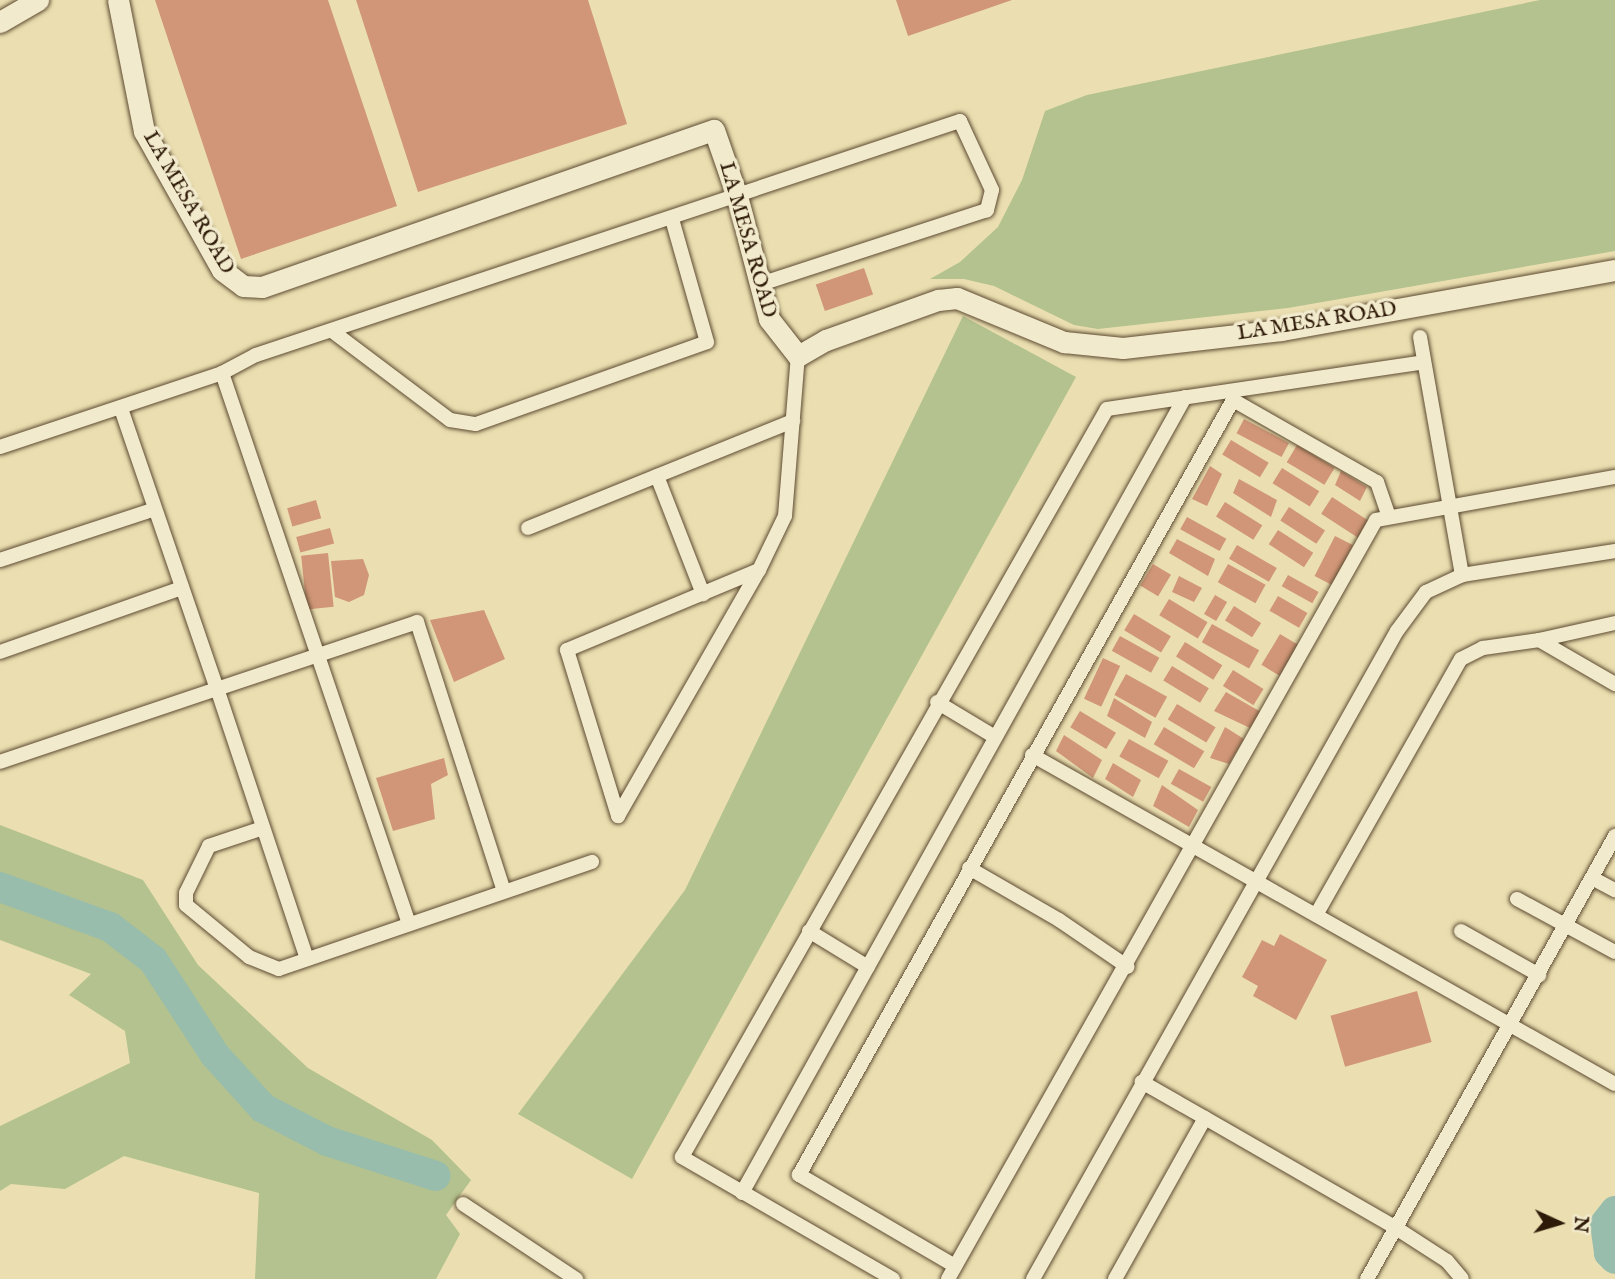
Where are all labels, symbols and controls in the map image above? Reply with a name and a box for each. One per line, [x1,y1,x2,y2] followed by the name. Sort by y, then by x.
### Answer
[137,127,239,279] street label: LA MESA ROAD
[713,159,781,321] street label: LA MESA ROAD
[1235,297,1399,347] street label: LA MESA ROAD
[1524,1188,1594,1258] north arrow
[1567,1215,1592,1234] text: N

